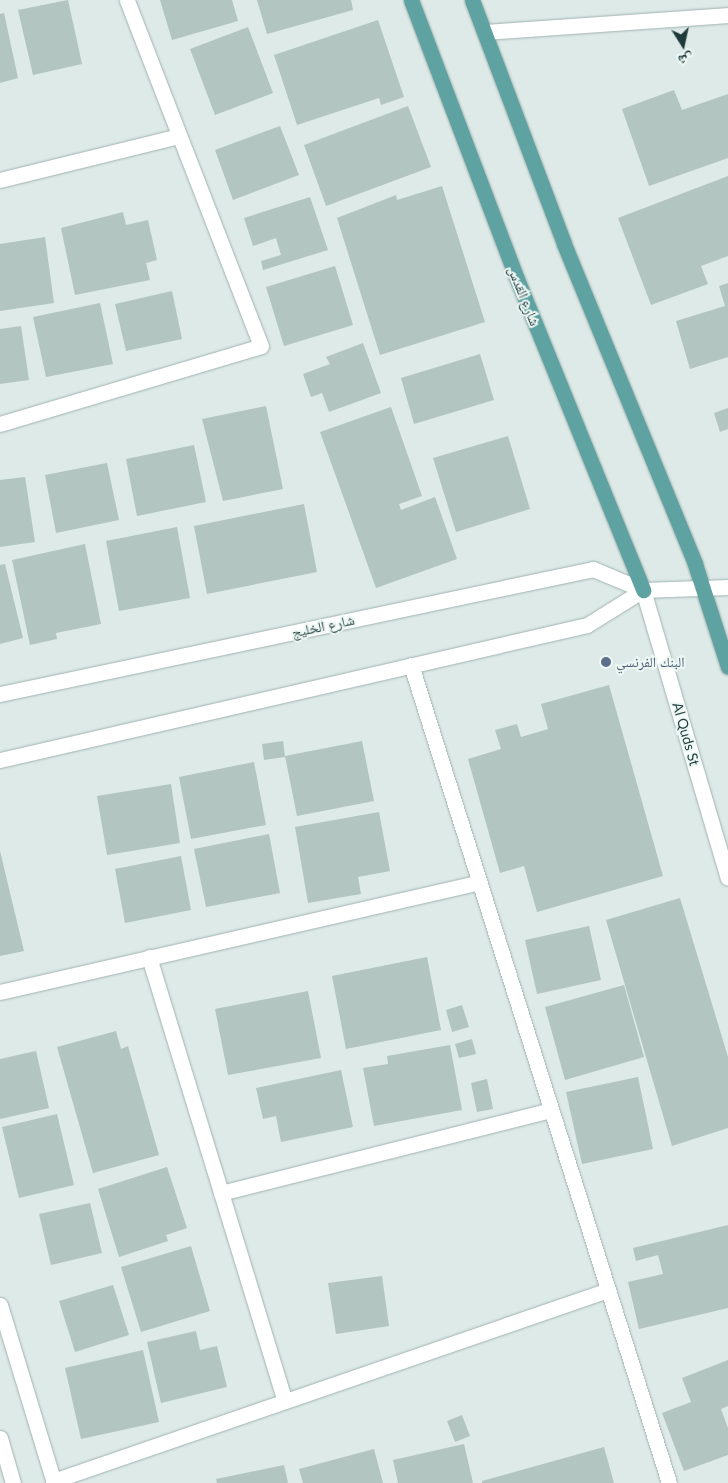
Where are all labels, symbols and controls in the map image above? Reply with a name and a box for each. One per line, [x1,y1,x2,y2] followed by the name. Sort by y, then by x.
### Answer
[658,20,708,70] north arrow
[677,51,694,70] text: ش
[504,264,544,328] street label: شارع القدس
[290,611,356,641] street label: شارع الخليج
[616,654,684,670] place label: البنك الفرنسي
[600,656,612,668] marker: البنك الفرنسي
[669,700,703,768] street label: Al Quds St

